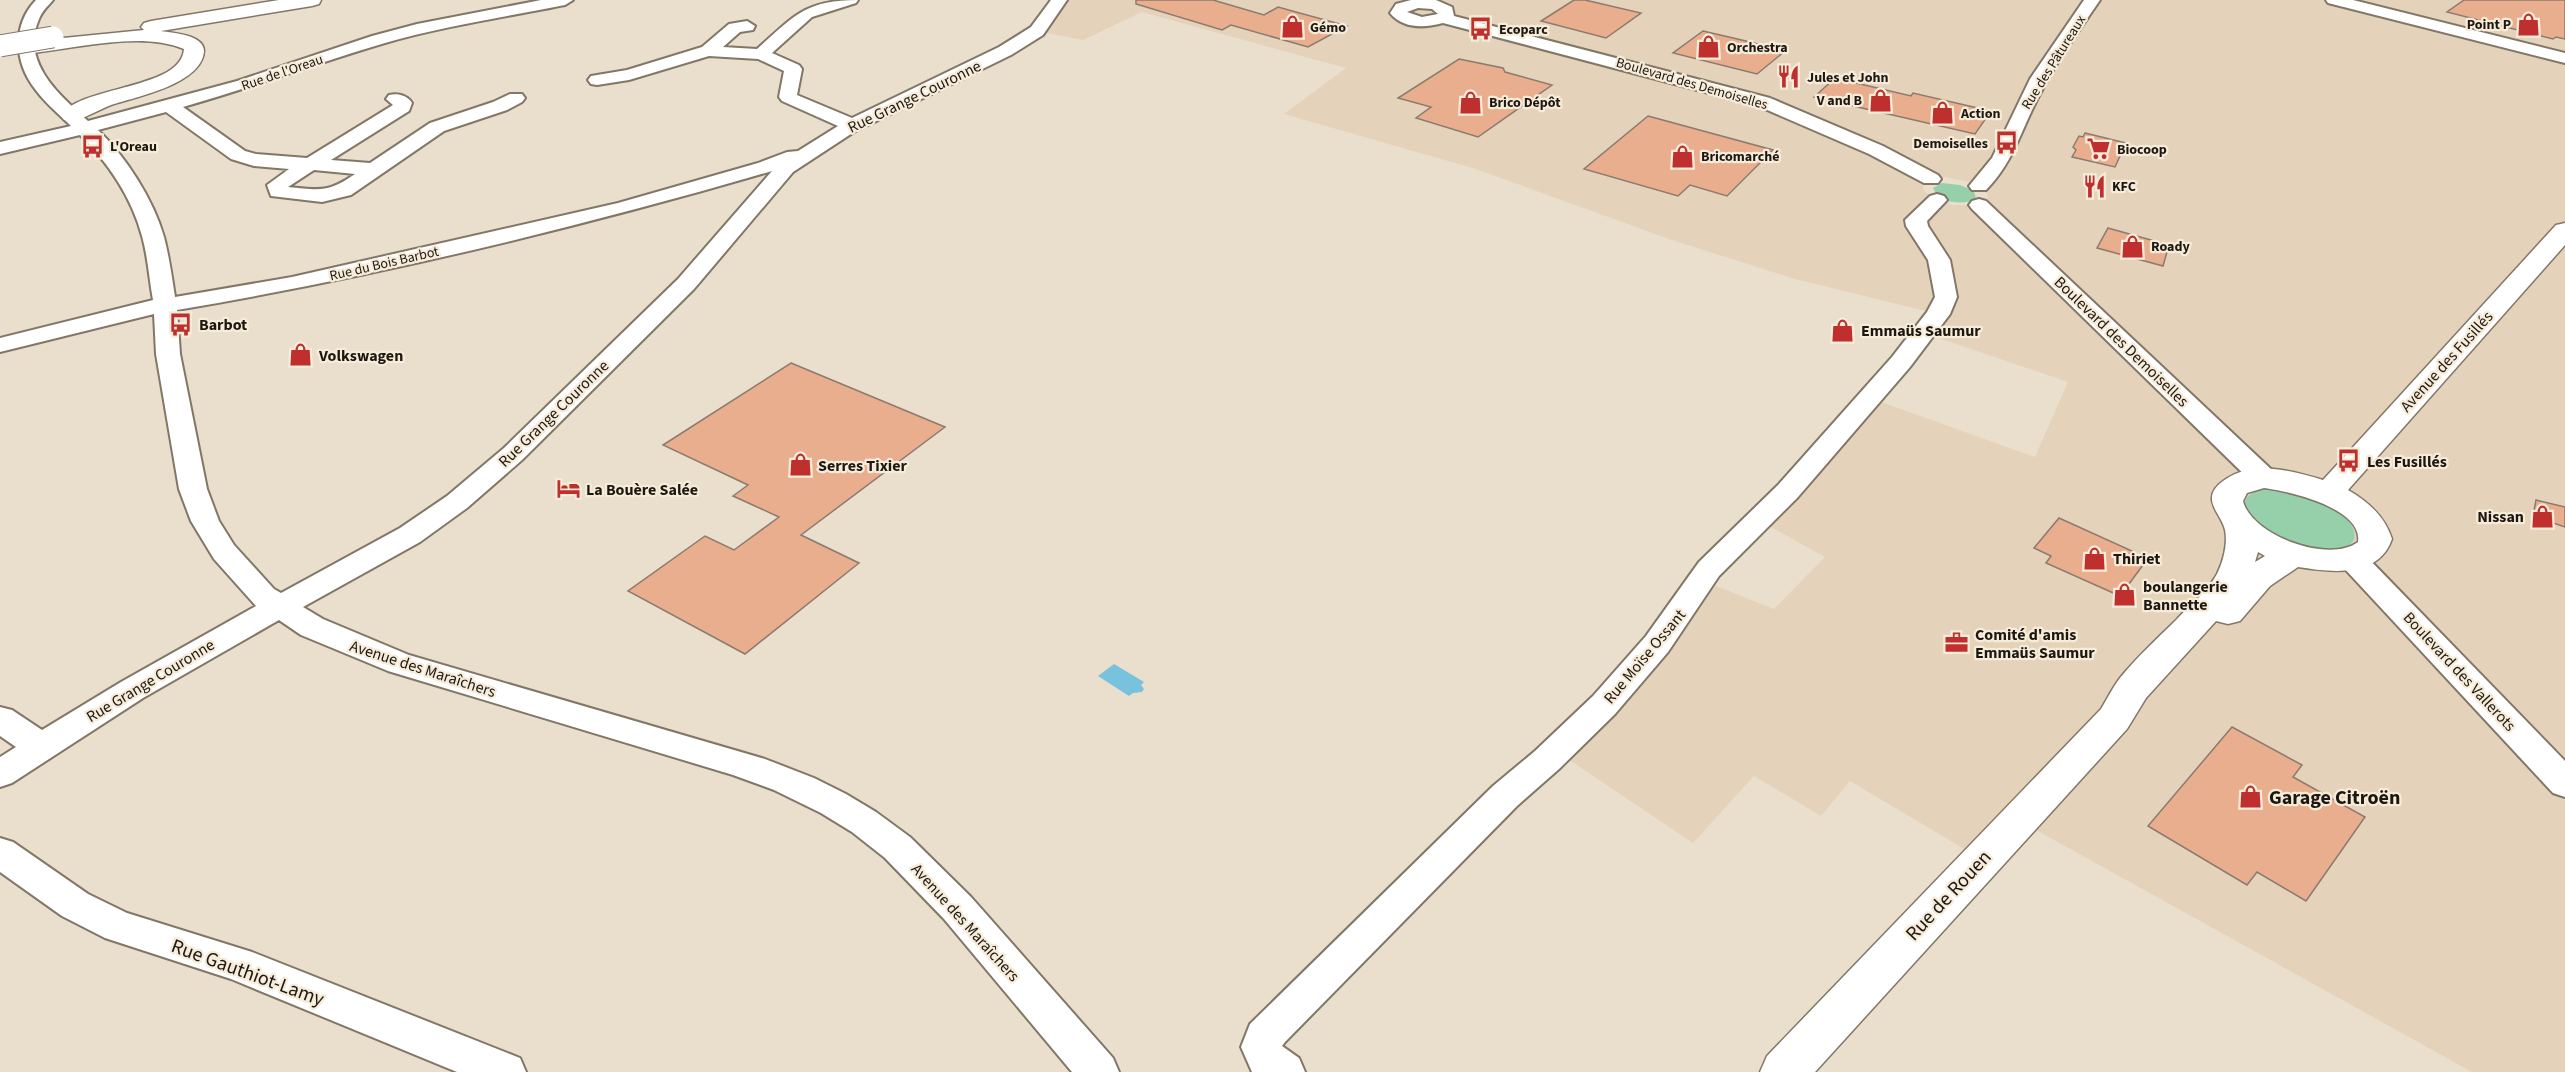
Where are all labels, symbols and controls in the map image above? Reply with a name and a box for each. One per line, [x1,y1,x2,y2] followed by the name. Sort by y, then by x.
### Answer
[2017,11,2091,113] street label: Rue des Pâtureaux
[2516,11,2542,37] shop icon: Point P
[1279,14,1305,40] shop icon: Gémo
[2467,15,2511,35] place label: Point P
[1468,16,1494,42] bus stop icon: Ecoparc
[1310,18,1346,38] place label: Gémo
[1499,20,1548,40] place label: Ecoparc
[1696,34,1722,60] shop icon: Orchestra
[1727,38,1788,58] place label: Orchestra
[239,50,326,96] street label: Rue de l'Oreau
[1614,53,1770,115] street label: Boulevard des Demoiselles
[844,55,985,139] street label: Rue Grange Couronne
[1776,64,1802,90] restaurant icon: Jules et John
[1807,68,1889,88] place label: Jules et John
[1867,87,1893,113] shop icon: V and B
[1458,89,1484,115] shop icon: Brico Dépôt
[1816,91,1863,111] place label: V and B
[1489,93,1561,113] place label: Brico Dépôt
[1930,100,1956,126] shop icon: Action
[1960,104,2000,124] place label: Action
[1993,130,2019,156] bus stop icon: Demoiselles
[79,133,105,159] bus stop icon: L'Oreau
[1913,134,1988,154] place label: Demoiselles
[2086,136,2112,162] supermarket icon: Biocoop
[110,137,157,157] place label: L'Oreau
[2117,140,2167,160] place label: Biocoop
[1670,143,1696,169] shop icon: Bricomarché
[1701,147,1779,167] place label: Bricomarché
[2081,173,2107,199] restaurant icon: KFC
[2112,177,2136,197] place label: KFC
[2120,233,2146,259] shop icon: Roady
[2151,237,2190,257] place label: Roady
[328,242,441,286] street label: Rue du Bois Barbot
[2049,271,2194,412] street label: Boulevard des Demoiselles
[2395,306,2498,417] street label: Avenue des Fusillés
[168,311,194,337] bus stop icon: Barbot
[199,314,247,336] place label: Barbot
[1830,317,1856,343] shop icon: Emmaüs Saumur
[1861,320,1981,342] place label: Emmaüs Saumur
[288,342,314,368] shop icon: Volkswagen
[318,345,403,367] place label: Volkswagen
[494,355,614,472] street label: Rue Grange Couronne
[2336,448,2362,474] bus stop icon: Les Fusillés
[2367,451,2447,473] place label: Les Fusillés
[787,452,813,478] shop icon: Serres Tixier
[818,455,908,477] place label: Serres Tixier
[555,476,581,502] hotel icon: La Bouère Salée
[586,479,698,501] place label: La Bouère Salée
[2529,503,2555,529] shop icon: Nissan
[2477,506,2524,528] place label: Nissan
[2082,545,2108,571] shop icon: Thiriet
[2113,548,2161,570] place label: Thiriet
[2143,576,2228,616] place label: boulangerie Bannette
[2112,582,2138,608] shop icon: boulangerie Bannette
[1599,604,1691,709] street label: Rue Moïse Ossant
[2398,607,2521,736] street label: Boulevard des Vallerots
[1975,624,2095,664] place label: Comité d'amis Emmaüs Saumur
[1944,630,1970,656] office icon: Comité d'amis Emmaüs Saumur
[82,634,219,728] street label: Rue Grange Couronne
[347,635,499,703] street label: Avenue des Maraîchers
[2238,784,2264,810] shop icon: Garage Citroën
[2269,784,2400,812] place label: Garage Citroën
[1899,844,1998,947] street label: Rue de Rouen
[906,859,1025,987] street label: Avenue des Maraîchers
[167,932,329,1014] street label: Rue Gauthiot-Lamy

